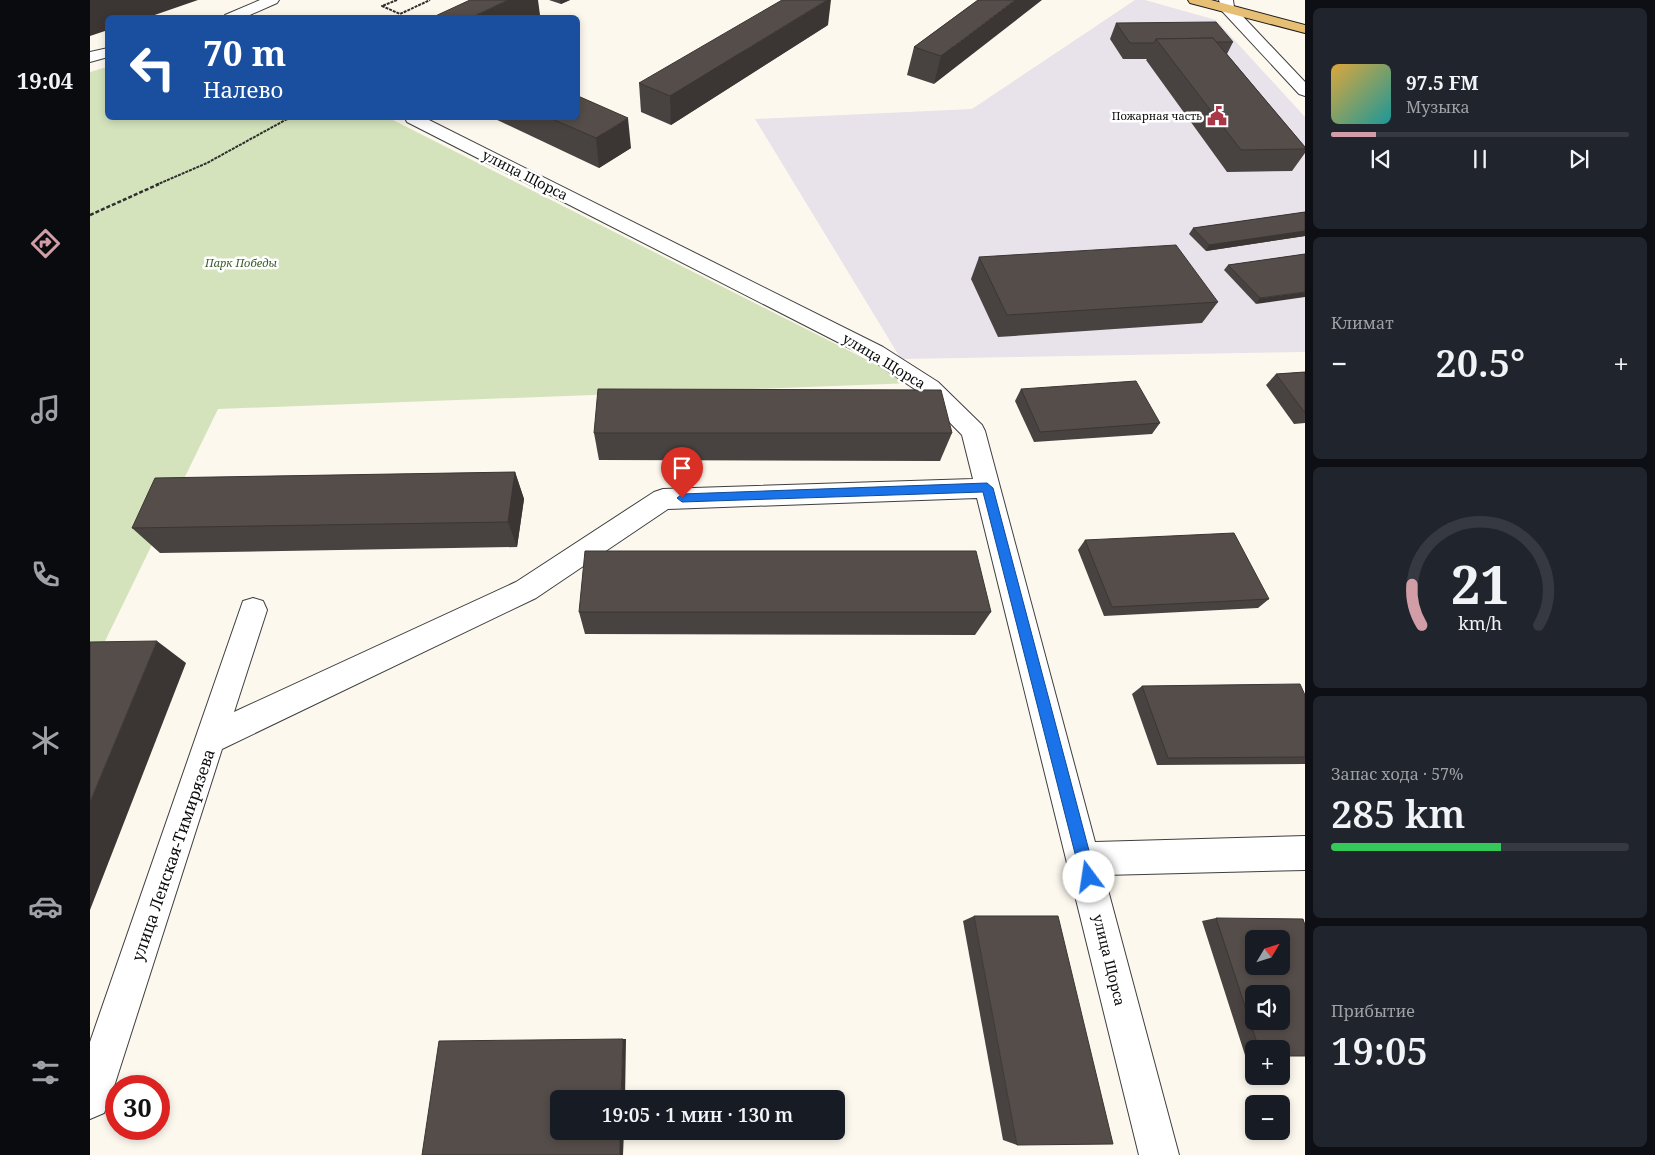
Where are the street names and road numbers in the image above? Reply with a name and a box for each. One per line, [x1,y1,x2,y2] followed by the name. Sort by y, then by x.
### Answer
[479,145,571,204] street label: улица Щорса
[839,328,929,393] street label: улица Щорса
[126,746,220,964] street label: улица Ленская-Тимирязева
[1089,912,1130,1008] street label: улица Щорса

